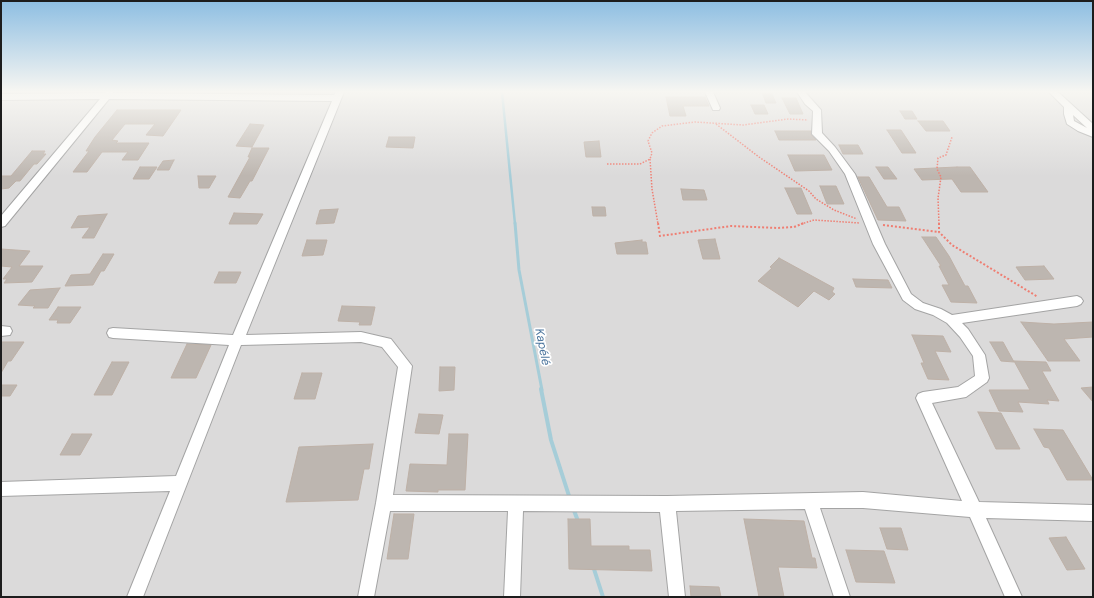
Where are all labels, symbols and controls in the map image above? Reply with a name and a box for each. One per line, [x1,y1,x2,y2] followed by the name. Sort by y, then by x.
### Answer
[531,327,553,367] water label: Kapélé

